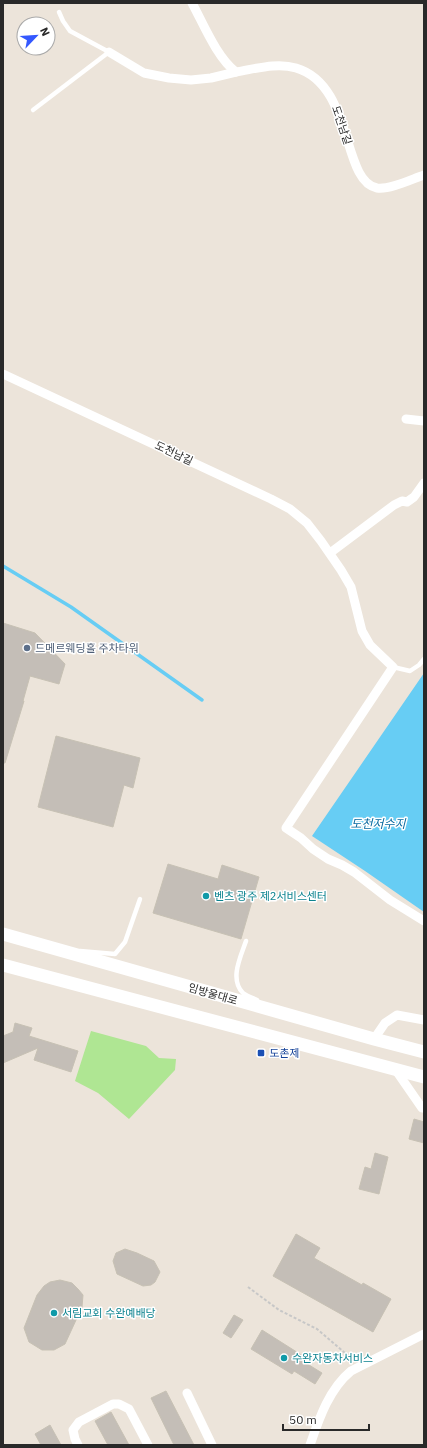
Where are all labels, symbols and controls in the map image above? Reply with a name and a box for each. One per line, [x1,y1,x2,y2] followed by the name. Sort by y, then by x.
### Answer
[16,16,56,56] north arrow
[37,25,53,38] text: N
[329,104,355,146] street label: 도천남길
[153,438,195,468] street label: 도천남길
[35,641,139,655] place label: 드메르웨딩홀 주차타워
[22,643,32,653] marker: 드메르웨딩홀 주차타워
[350,816,407,831] water label: 도천저수지
[214,889,327,903] place label: 벤츠 광주 제2서비스센터
[201,891,211,901] marker: 벤츠 광주 제2서비스센터
[187,980,239,1008] street label: 임방울대로
[269,1046,299,1060] place label: 도촌제
[256,1048,266,1058] marker: 도촌제
[62,1306,156,1320] place label: 서림교회 수완예배당
[49,1308,59,1318] marker: 서림교회 수완예배당
[292,1351,373,1365] place label: 수완자동차서비스
[279,1353,289,1363] marker: 수완자동차서비스
[283,1406,369,1432] scale bar
[289,1412,317,1427] text: 50 m

